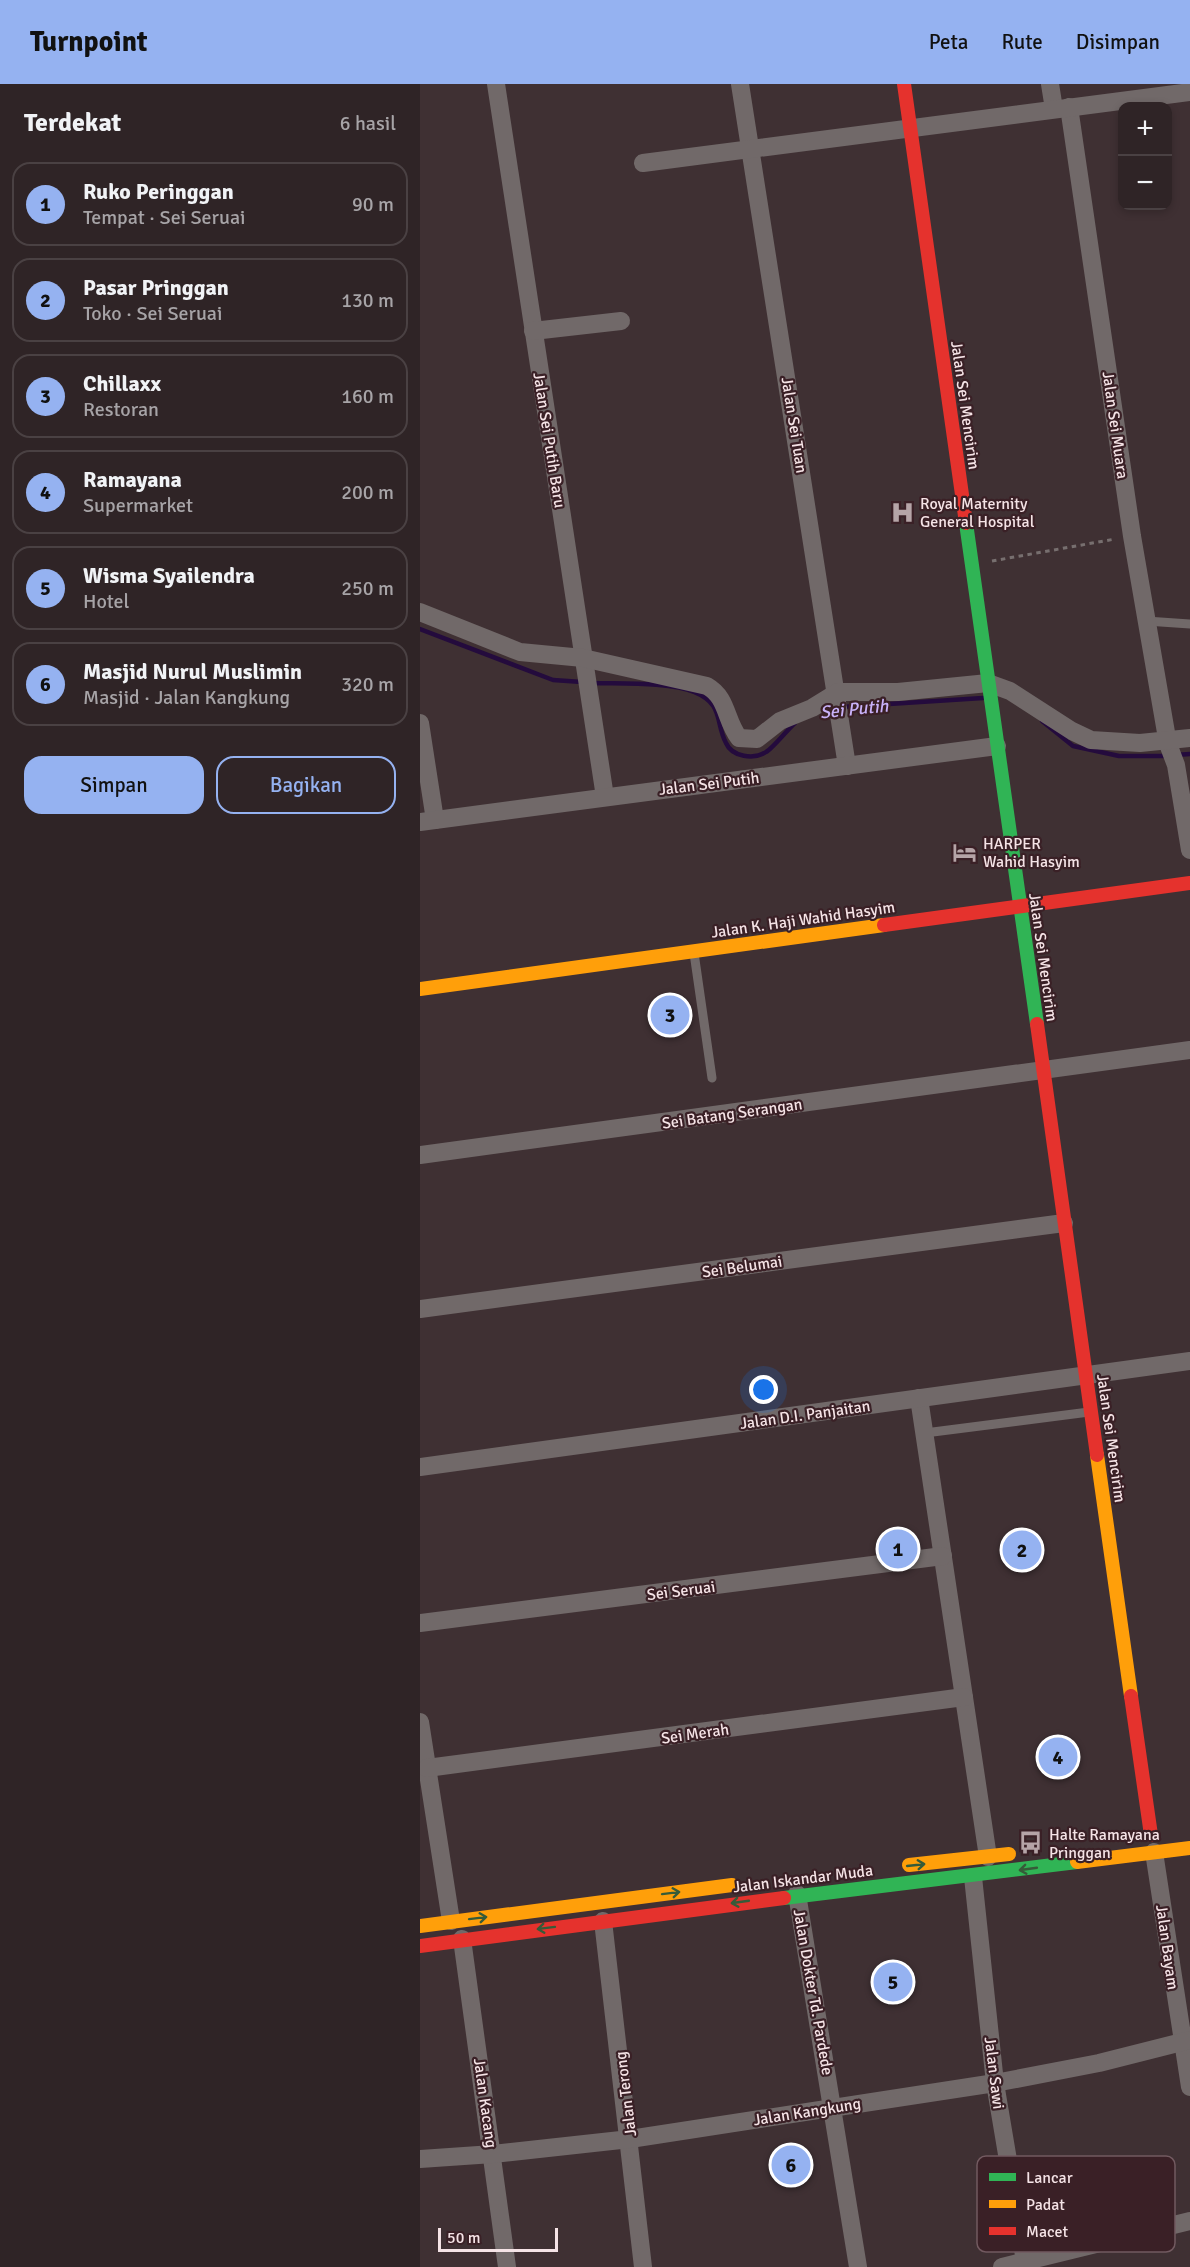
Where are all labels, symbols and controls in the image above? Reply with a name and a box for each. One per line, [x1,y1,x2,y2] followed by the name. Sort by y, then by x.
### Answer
[30,25,147,59] text: Turnpoint
[929,29,969,55] text: Peta
[1002,29,1043,55] text: Rute
[1076,29,1160,55] text: Disimpan
[1118,102,1172,210] map controls
[1118,102,1172,156] button: +
[24,107,121,139] text: Terdekat
[340,111,396,136] text: 6 hasil
[1118,156,1172,210] button: −
[83,178,234,205] text: Ruko Peringgan
[40,192,51,217] text: 1
[352,192,394,217] text: 90 m
[83,205,246,230] text: Tempat · Sei Seruai
[83,274,229,301] text: Pasar Pringgan
[40,288,51,313] text: 2
[341,288,394,313] text: 130 m
[83,301,222,326] text: Toko · Sei Seruai
[946,340,984,471] street label: Jalan Sei Mencirim
[83,370,161,397] text: Chillaxx
[1098,370,1132,480] street label: Jalan Sei Muara
[528,371,570,509] street label: Jalan Sei Putih Baru
[777,376,811,475] street label: Jalan Sei Tuan
[40,384,51,409] text: 3
[341,384,394,409] text: 160 m
[83,397,159,422] text: Restoran
[83,466,182,493] text: Ramayana
[40,480,51,505] text: 4
[341,480,394,505] text: 200 m
[83,493,193,518] text: Supermarket
[920,494,1035,532] place label: Royal Maternity General Hospital
[889,499,915,525] hospital icon: Royal Maternity General Hospital
[83,562,255,589] text: Wisma Syailendra
[40,576,51,601] text: 5
[341,576,394,601] text: 250 m
[83,589,129,614] text: Hotel
[83,658,302,685] text: Masjid Nurul Muslimin
[40,672,51,697] text: 6
[341,672,394,697] text: 320 m
[83,685,290,710] text: Masjid · Jalan Kangkung
[819,694,891,724] water label: Sei Putih
[24,756,204,814] button: Simpan
[216,756,396,814] button: Bagikan
[658,768,761,800] street label: Jalan Sei Putih
[983,834,1080,872] place label: HARPER Wahid Hasyim
[952,839,978,865] hotel icon: HARPER Wahid Hasyim
[1024,892,1062,1023] street label: Jalan Sei Mencirim
[710,897,896,943] street label: Jalan K. Haji Wahid Hasyim
[650,992,690,1038] pin: 3
[661,1094,804,1134] street label: Sei Batang Serangan
[701,1251,784,1283] street label: Sei Belumai
[1092,1373,1130,1504] street label: Jalan Sei Mencirim
[749,1375,778,1404] your location
[739,1396,872,1434] street label: Jalan D.I. Panjaitan
[878,1526,918,1572] pin: 1
[1002,1528,1042,1572] pin: 2
[646,1577,716,1605] street label: Sei Seruai
[660,1719,730,1749] street label: Sei Merah
[1038,1734,1078,1780] pin: 4
[1049,1825,1160,1863] place label: Halte Ramayana Pringgan
[1018,1830,1044,1856] bus stop icon: Halte Ramayana Pringgan
[906,1859,926,1870] one-way arrow
[732,1860,874,1897] street label: Jalan Iskandar Muda
[1019,1864,1038,1875] one-way arrow
[661,1887,681,1898] one-way arrow
[730,1897,750,1908] one-way arrow
[1151,1903,1183,1991] street label: Jalan Bayam
[789,1908,837,2077] street label: Jalan Dokter Td. Pardede
[468,1912,487,1923] one-way arrow
[537,1923,557,1934] one-way arrow
[874,1960,912,2004] pin: 5
[980,2036,1008,2111] street label: Jalan Sawi
[611,2050,641,2138] street label: Jalan Terong
[469,2057,501,2149] street label: Jalan Kacang
[752,2094,862,2130] street label: Jalan Kangkung
[772,2142,811,2188] pin: 6
[977,2156,1175,2252] legend
[1026,2168,1073,2188] text: Lancar
[1026,2195,1065,2215] text: Padat
[1026,2222,1068,2242] text: Macet
[438,2225,558,2252] scale bar
[447,2228,481,2248] text: 50 m

